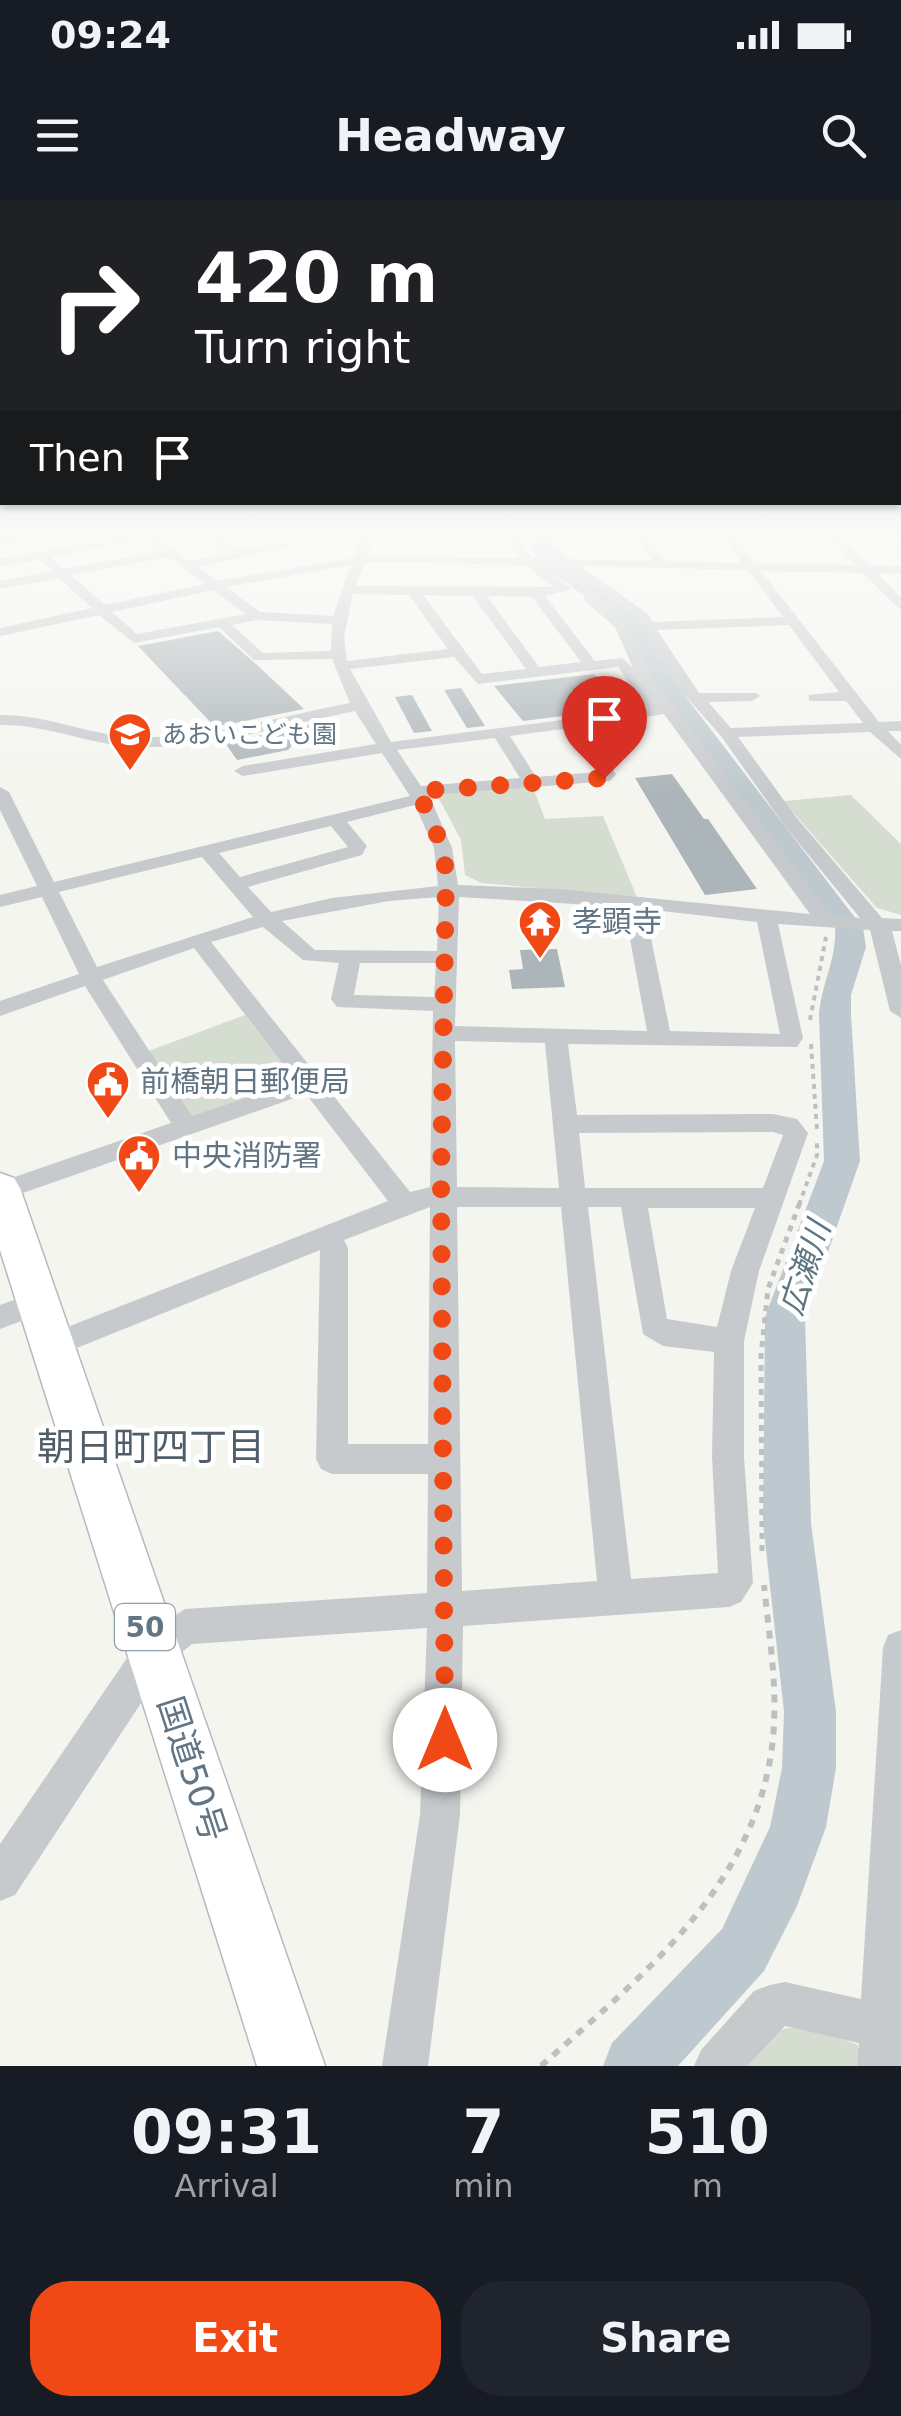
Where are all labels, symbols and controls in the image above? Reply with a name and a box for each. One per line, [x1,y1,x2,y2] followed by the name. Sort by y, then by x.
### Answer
[50,13,171,57] text: 09:24
[30,108,85,163] icon: menu
[816,108,871,163] icon: search
[335,109,566,162] text: Headway
[195,237,438,319] text: 420 m
[30,240,160,370] icon: right
[195,321,410,374] text: Turn right
[145,430,200,485] icon: arrive
[30,436,125,480] text: Then
[562,676,647,779] pin
[577,691,632,746] icon: arrive
[107,711,153,772] school or university icon: あおいこども園
[162,720,337,749] place label: あおいこども園
[517,899,563,960] temple icon: 孝顕寺
[572,904,662,939] place label: 孝顕寺
[85,1059,131,1120] public building icon: 前橋朝日郵便局
[140,1064,350,1099] place label: 前橋朝日郵便局
[116,1133,162,1194] public building icon: 中央消防署
[172,1138,322,1173] place label: 中央消防署
[772,1214,839,1320] water label: 広瀬川
[37,1425,265,1469] district label: 朝日町四丁目
[115,1604,175,1650] road number: 50
[393,1688,497,1792] position arrow
[150,1692,234,1846] street label: 国道50号
[131,2097,322,2167] text: 09:31
[462,2097,504,2167] text: 7
[645,2097,770,2167] text: 510
[175,2167,279,2205] text: Arrival
[453,2167,514,2205] text: min
[692,2167,723,2205] text: m
[30,2281,441,2396] button: Exit
[461,2281,871,2396] button: Share

